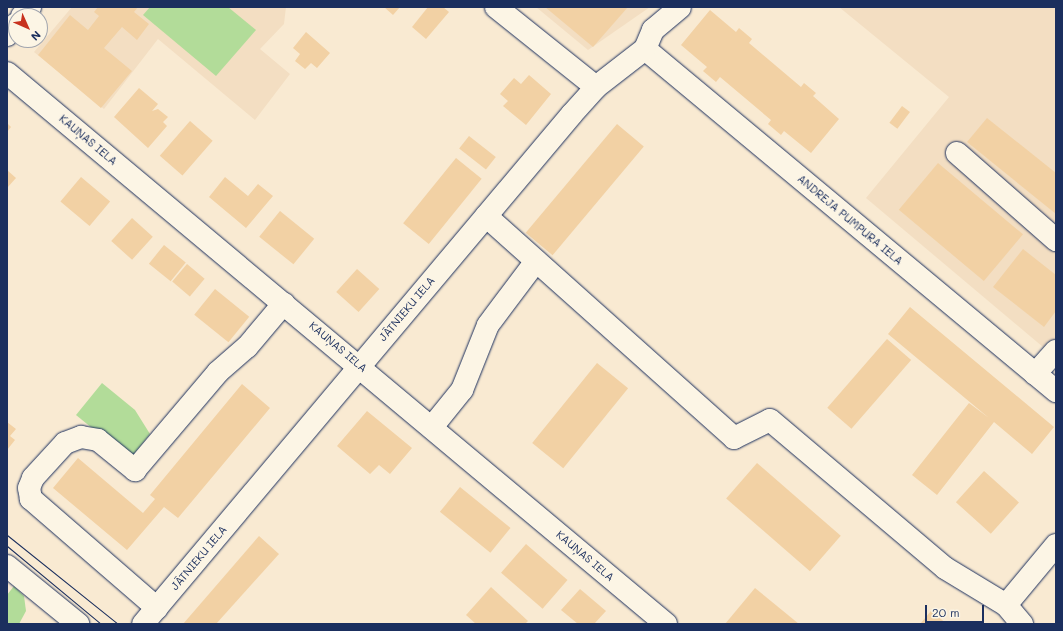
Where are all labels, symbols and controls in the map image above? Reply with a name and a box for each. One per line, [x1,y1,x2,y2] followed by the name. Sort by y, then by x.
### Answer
[8,8,48,48] north arrow
[28,28,44,44] text: N
[56,112,120,168] street label: KAUŅAS IELA
[795,172,905,268] street label: ANDREJA PUMPURA IELA
[376,274,438,344] street label: JĀTNIEKU IELA
[306,319,370,375] street label: KAUŅAS IELA
[168,523,230,593] street label: JĀTNIEKU IELA
[553,528,617,584] street label: KAUŅAS IELA
[927,597,986,623] scale bar
[932,604,960,620] text: 20 m

